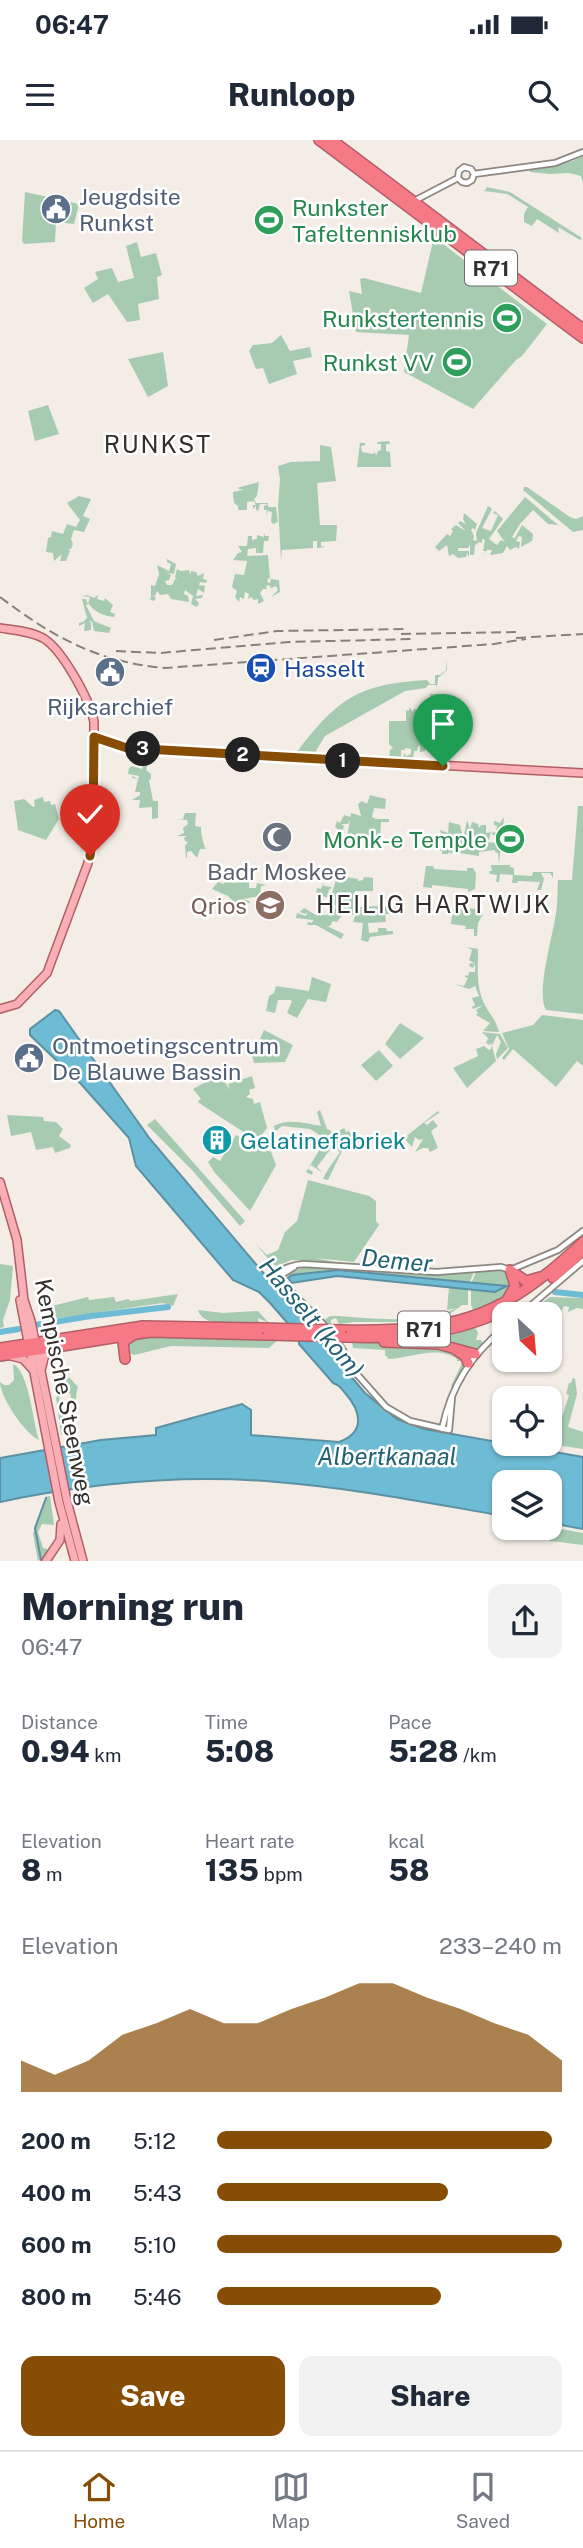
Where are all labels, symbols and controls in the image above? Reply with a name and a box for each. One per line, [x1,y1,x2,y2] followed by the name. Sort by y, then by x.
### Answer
[35,9,109,40] text: 06:47
[21,76,59,114] icon: menu
[228,76,355,113] text: Runloop
[524,76,562,114] icon: search
[79,183,181,236] place label: Jeugdsite Runkst
[39,192,73,226] public building icon: Jeugdsite Runkst
[292,194,457,247] place label: Runkster Tafeltennisklub
[252,203,286,237] sports icon: Runkster Tafeltennisklub
[465,250,517,286] road number: R71
[490,301,524,335] sports icon: Runkstertennis
[322,305,484,332] place label: Runkstertennis
[440,345,474,379] sports icon: Runkst VV
[323,349,434,376] place label: Runkst VV
[104,430,212,458] district label: RUNKST
[244,651,278,685] station icon: Hasselt
[93,655,127,689] public building icon: Rijksarchief
[284,655,365,682] place label: Hasselt
[47,693,173,720] place label: Rijksarchief
[413,694,473,766] pin
[424,705,462,743] icon: arrive
[125,732,160,766] pin: 3
[136,737,149,759] text: 3
[226,738,260,772] pin: 2
[236,743,249,765] text: 2
[326,744,360,778] pin: 1
[338,749,347,771] text: 1
[60,784,120,856] pin
[71,795,109,833] icon: check
[260,820,294,854] mosque icon: Badr Moskee
[493,822,527,856] sports icon: Monk-e Temple
[323,826,487,853] place label: Monk-e Temple
[207,858,347,885] place label: Badr Moskee
[253,888,287,922] school or university icon: Qrios
[316,890,552,918] district label: HEILIG HARTWIJK
[191,892,247,919] place label: Qrios
[52,1032,279,1085] place label: Ontmoetingscentrum De Blauwe Bassin
[12,1041,46,1075] public building icon: Ontmoetingscentrum De Blauwe Bassin
[200,1123,234,1157] building icon: Gelatinefabriek
[240,1127,406,1154] place label: Gelatinefabriek
[360,1243,435,1277] water label: Demer
[254,1252,370,1382] water label: Hasselt (kom)
[30,1276,100,1508] street label: Kempische Steenweg
[492,1302,562,1372] north arrow
[492,1302,562,1540] map controls
[398,1312,450,1346] road number: R71
[492,1386,562,1456] button: locate
[317,1442,457,1470] water label: Albertkanaal
[492,1470,562,1540] button: layers
[21,1584,244,1629] text: Morning run
[488,1584,562,1658] button: share
[21,1633,83,1660] text: 06:47
[21,1711,98,1733] text: Distance
[205,1711,248,1733] text: Time
[388,1711,432,1733] text: Pace
[21,1733,90,1769] text: 0.94
[205,1733,274,1769] text: 5:08
[388,1733,458,1769] text: 5:28
[90,1744,121,1766] text: km
[458,1744,497,1766] text: /km
[21,1830,102,1852] text: Elevation
[205,1830,294,1852] text: Heart rate
[388,1830,425,1852] text: kcal
[21,1852,41,1888] text: 8
[205,1852,259,1888] text: 135
[388,1852,430,1888] text: 58
[41,1863,63,1885] text: m
[259,1863,303,1885] text: bpm
[21,1932,119,1959] text: Elevation
[439,1932,562,1959] text: 233–240 m
[21,2127,91,2154] text: 200 m
[133,2127,176,2154] text: 5:12
[21,2179,91,2206] text: 400 m
[133,2179,182,2206] text: 5:43
[21,2231,91,2258] text: 600 m
[133,2231,176,2258] text: 5:10
[21,2283,92,2310] text: 800 m
[133,2283,182,2310] text: 5:46
[21,2356,285,2436] button: Save
[299,2356,562,2436] button: Share
[73,2468,125,2532] tab: Home
[271,2468,310,2532] tab: Map
[456,2468,510,2532] tab: Saved

